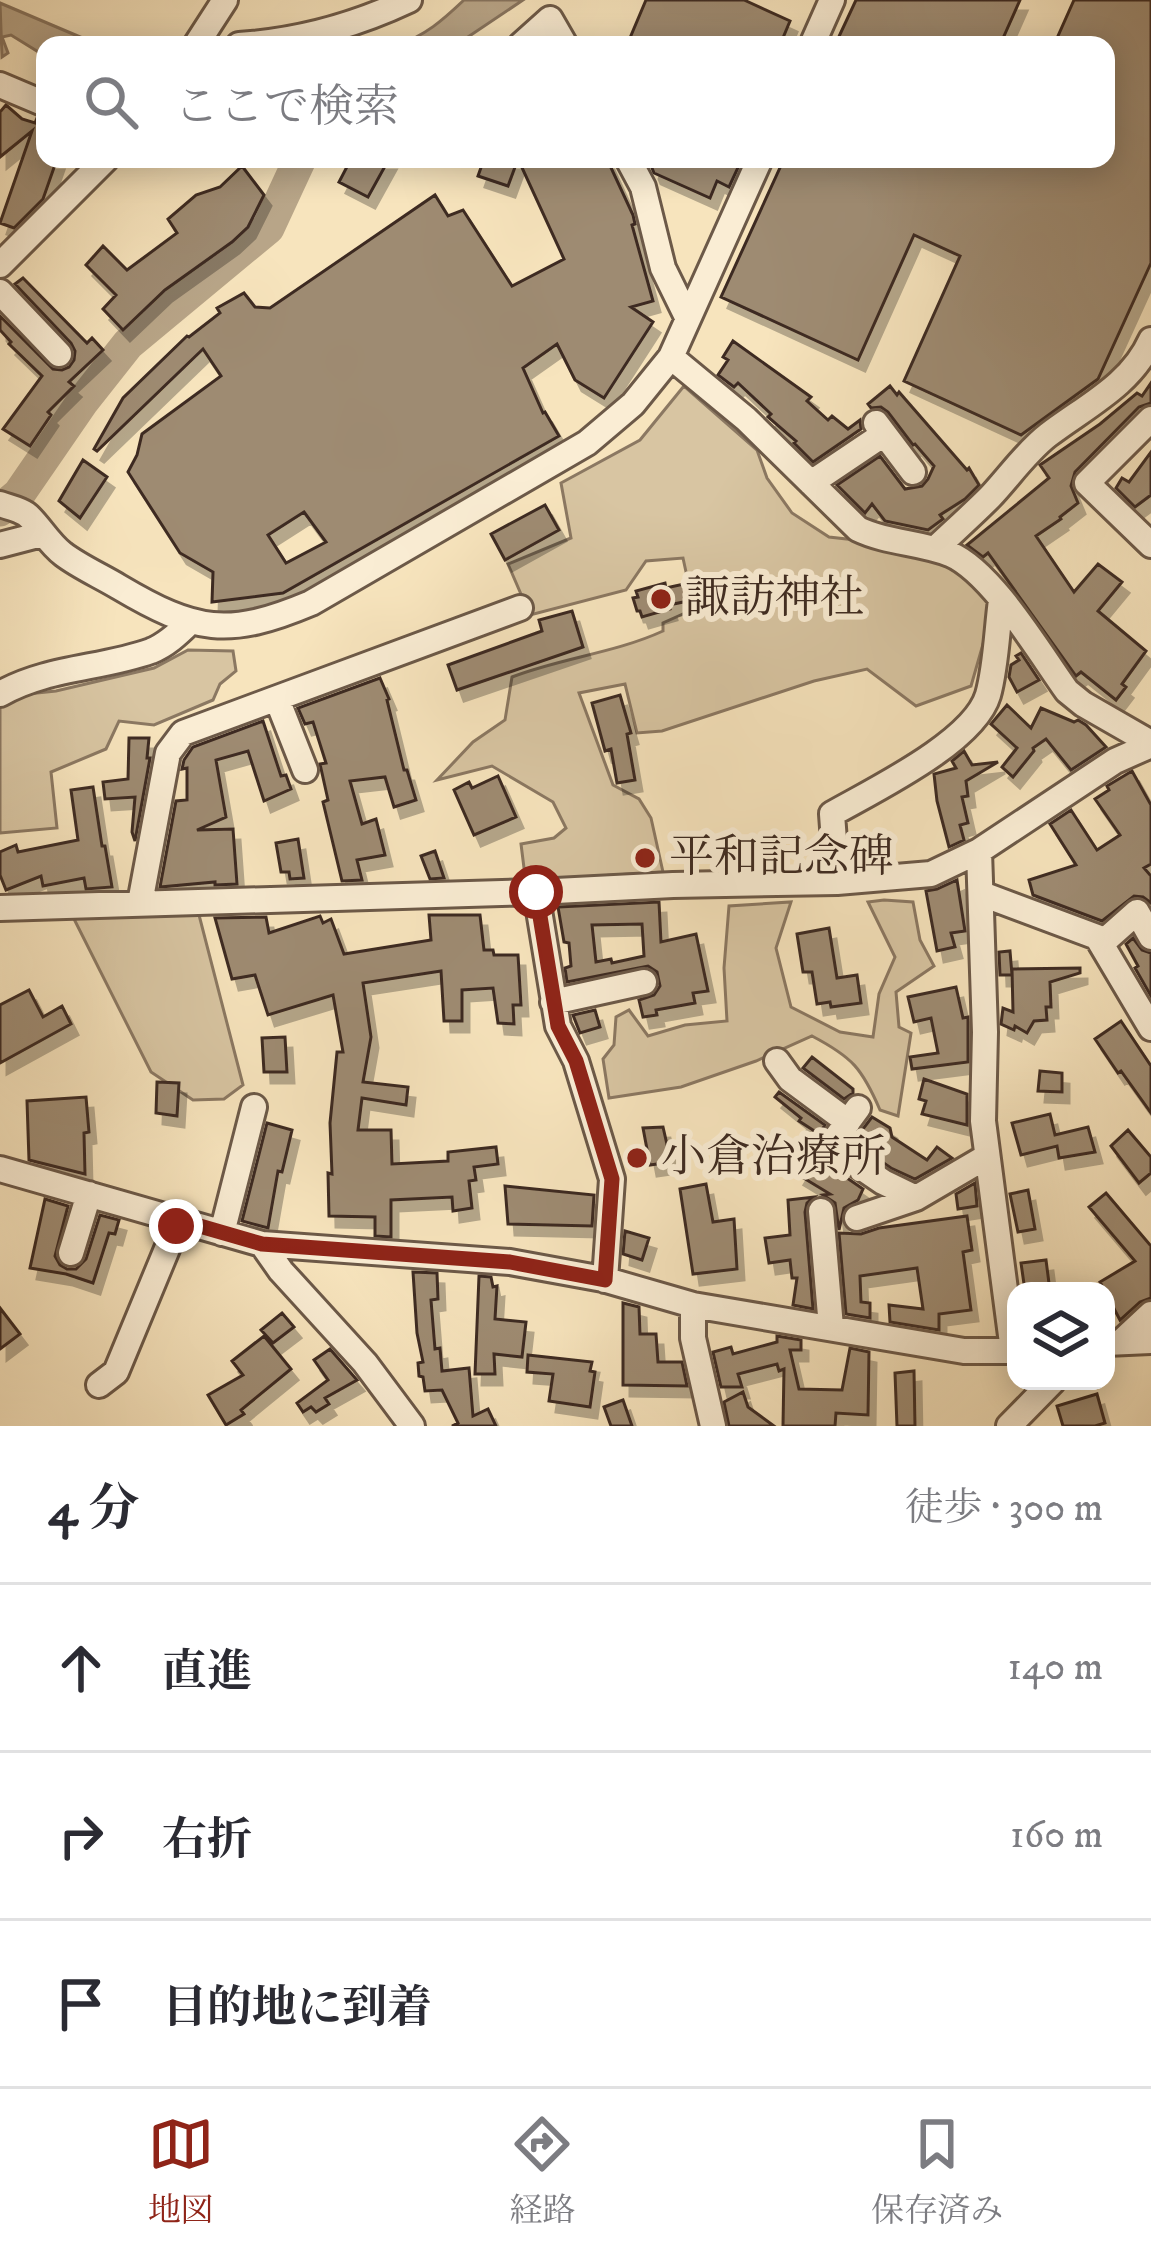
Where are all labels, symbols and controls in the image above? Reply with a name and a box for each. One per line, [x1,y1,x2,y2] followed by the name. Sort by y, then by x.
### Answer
[36,36,1115,168] search box
[78,69,144,135] icon: search
[174,80,399,136] text: ここで検索
[685,571,865,627] place label: 諏訪神社
[648,586,674,612] marker: 諏訪神社
[669,830,894,886] place label: 平和記念碑
[632,845,658,871] marker: 平和記念碑
[509,865,563,919] route start
[661,1130,886,1186] place label: 小倉治療所
[624,1145,650,1171] marker: 小倉治療所
[149,1199,203,1253] route end
[1007,1282,1115,1390] map controls
[1007,1282,1115,1390] button: layers
[48,1478,139,1542] text: 4 分
[905,1484,1103,1533] text: 徒歩 · 300 m
[48,1635,114,1701] icon: ahead
[1008,1643,1103,1692] text: 140 m
[162,1645,252,1701] text: 直進
[48,1803,114,1869] icon: right
[1010,1811,1103,1860] text: 160 m
[162,1813,252,1869] text: 右折
[48,1971,114,2037] icon: arrive
[162,1981,432,2037] text: 目的地に到着
[148,2111,214,2232] tab: 地図
[509,2111,575,2232] tab: 経路
[871,2111,1003,2232] tab: 保存済み

